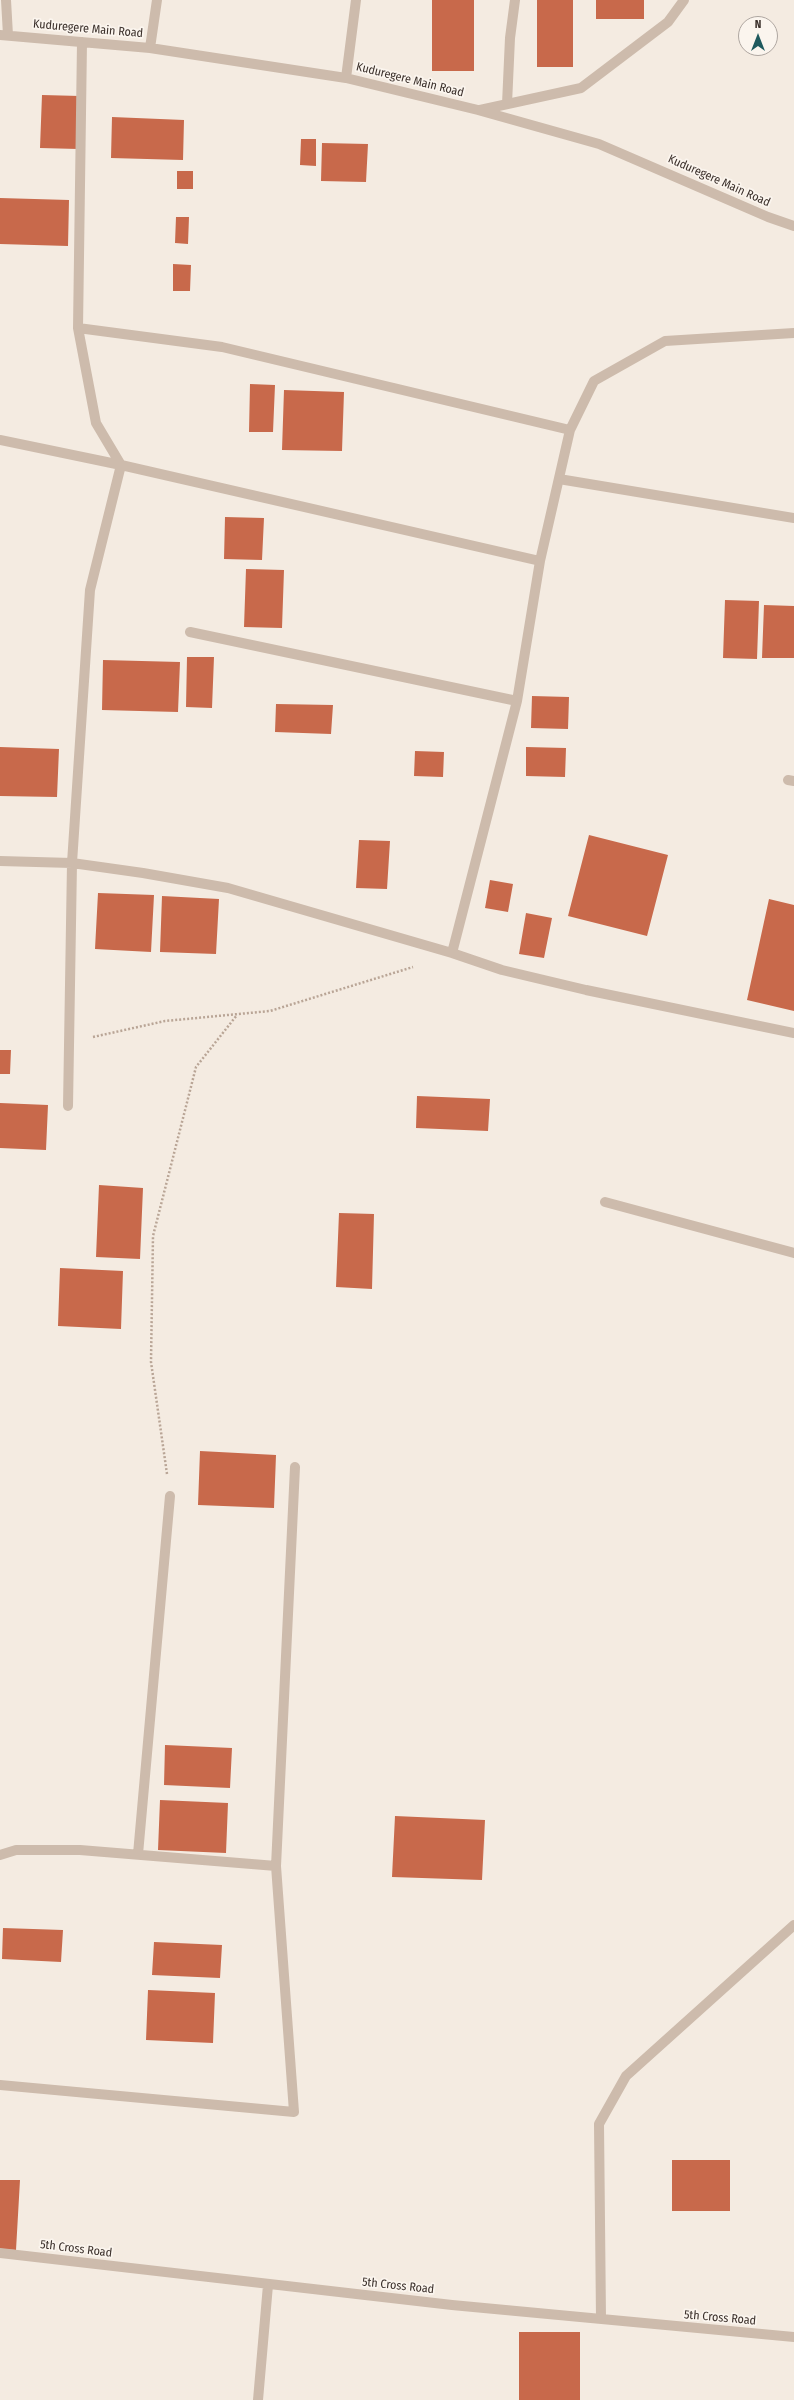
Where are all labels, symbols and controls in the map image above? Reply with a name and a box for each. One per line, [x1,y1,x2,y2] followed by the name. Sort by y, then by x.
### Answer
[738,16,778,56] north arrow
[32,17,144,41] street label: Kuduregere Main Road
[755,18,761,31] text: N
[355,60,465,100] street label: Kuduregere Main Road
[666,152,772,210] street label: Kuduregere Main Road
[39,2237,113,2261] street label: 5th Cross Road
[361,2275,435,2297] street label: 5th Cross Road
[683,2308,757,2328] street label: 5th Cross Road

